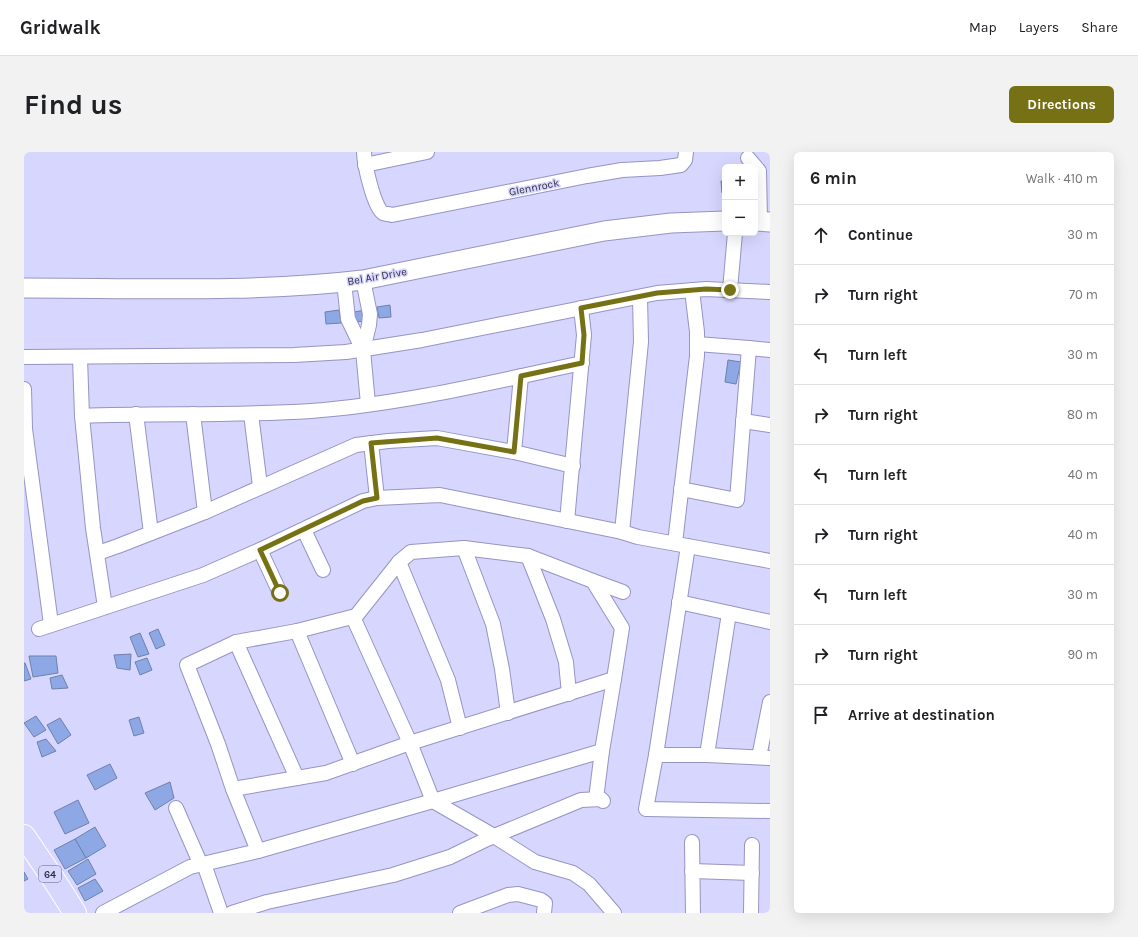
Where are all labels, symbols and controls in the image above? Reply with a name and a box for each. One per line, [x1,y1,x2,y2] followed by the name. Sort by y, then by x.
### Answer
[20,17,101,39] text: Gridwalk
[969,19,997,36] text: Map
[1019,19,1059,36] text: Layers
[1081,19,1118,36] text: Share
[1009,86,1114,123] button: Directions
[24,88,123,121] text: Find us
[722,164,758,236] map controls
[722,164,758,200] button: +
[810,168,857,188] text: 6 min
[1026,171,1098,186] text: Walk · 410 m
[508,176,560,199] street label: Glennrock
[722,200,758,236] button: −
[810,224,832,246] icon: ahead
[848,226,913,244] text: Continue
[1067,227,1098,242] text: 30 m
[346,265,408,288] street label: Bel Air Drive
[721,281,739,299] route end
[810,284,832,306] icon: right
[848,286,918,304] text: Turn right
[1069,287,1098,302] text: 70 m
[810,344,832,366] icon: left
[848,346,907,364] text: Turn left
[1067,347,1098,362] text: 30 m
[810,404,832,426] icon: right
[848,406,918,424] text: Turn right
[1067,407,1098,422] text: 80 m
[810,464,832,486] icon: left
[848,466,907,484] text: Turn left
[1068,467,1098,482] text: 40 m
[810,524,832,546] icon: right
[848,526,918,544] text: Turn right
[1068,527,1098,542] text: 40 m
[271,584,289,602] route start
[810,584,832,606] icon: left
[848,586,907,604] text: Turn left
[1067,587,1098,602] text: 30 m
[810,644,832,666] icon: right
[848,646,918,664] text: Turn right
[1067,647,1098,662] text: 90 m
[810,704,832,726] icon: arrive
[848,706,995,724] text: Arrive at destination
[39,866,61,882] road number: 64

